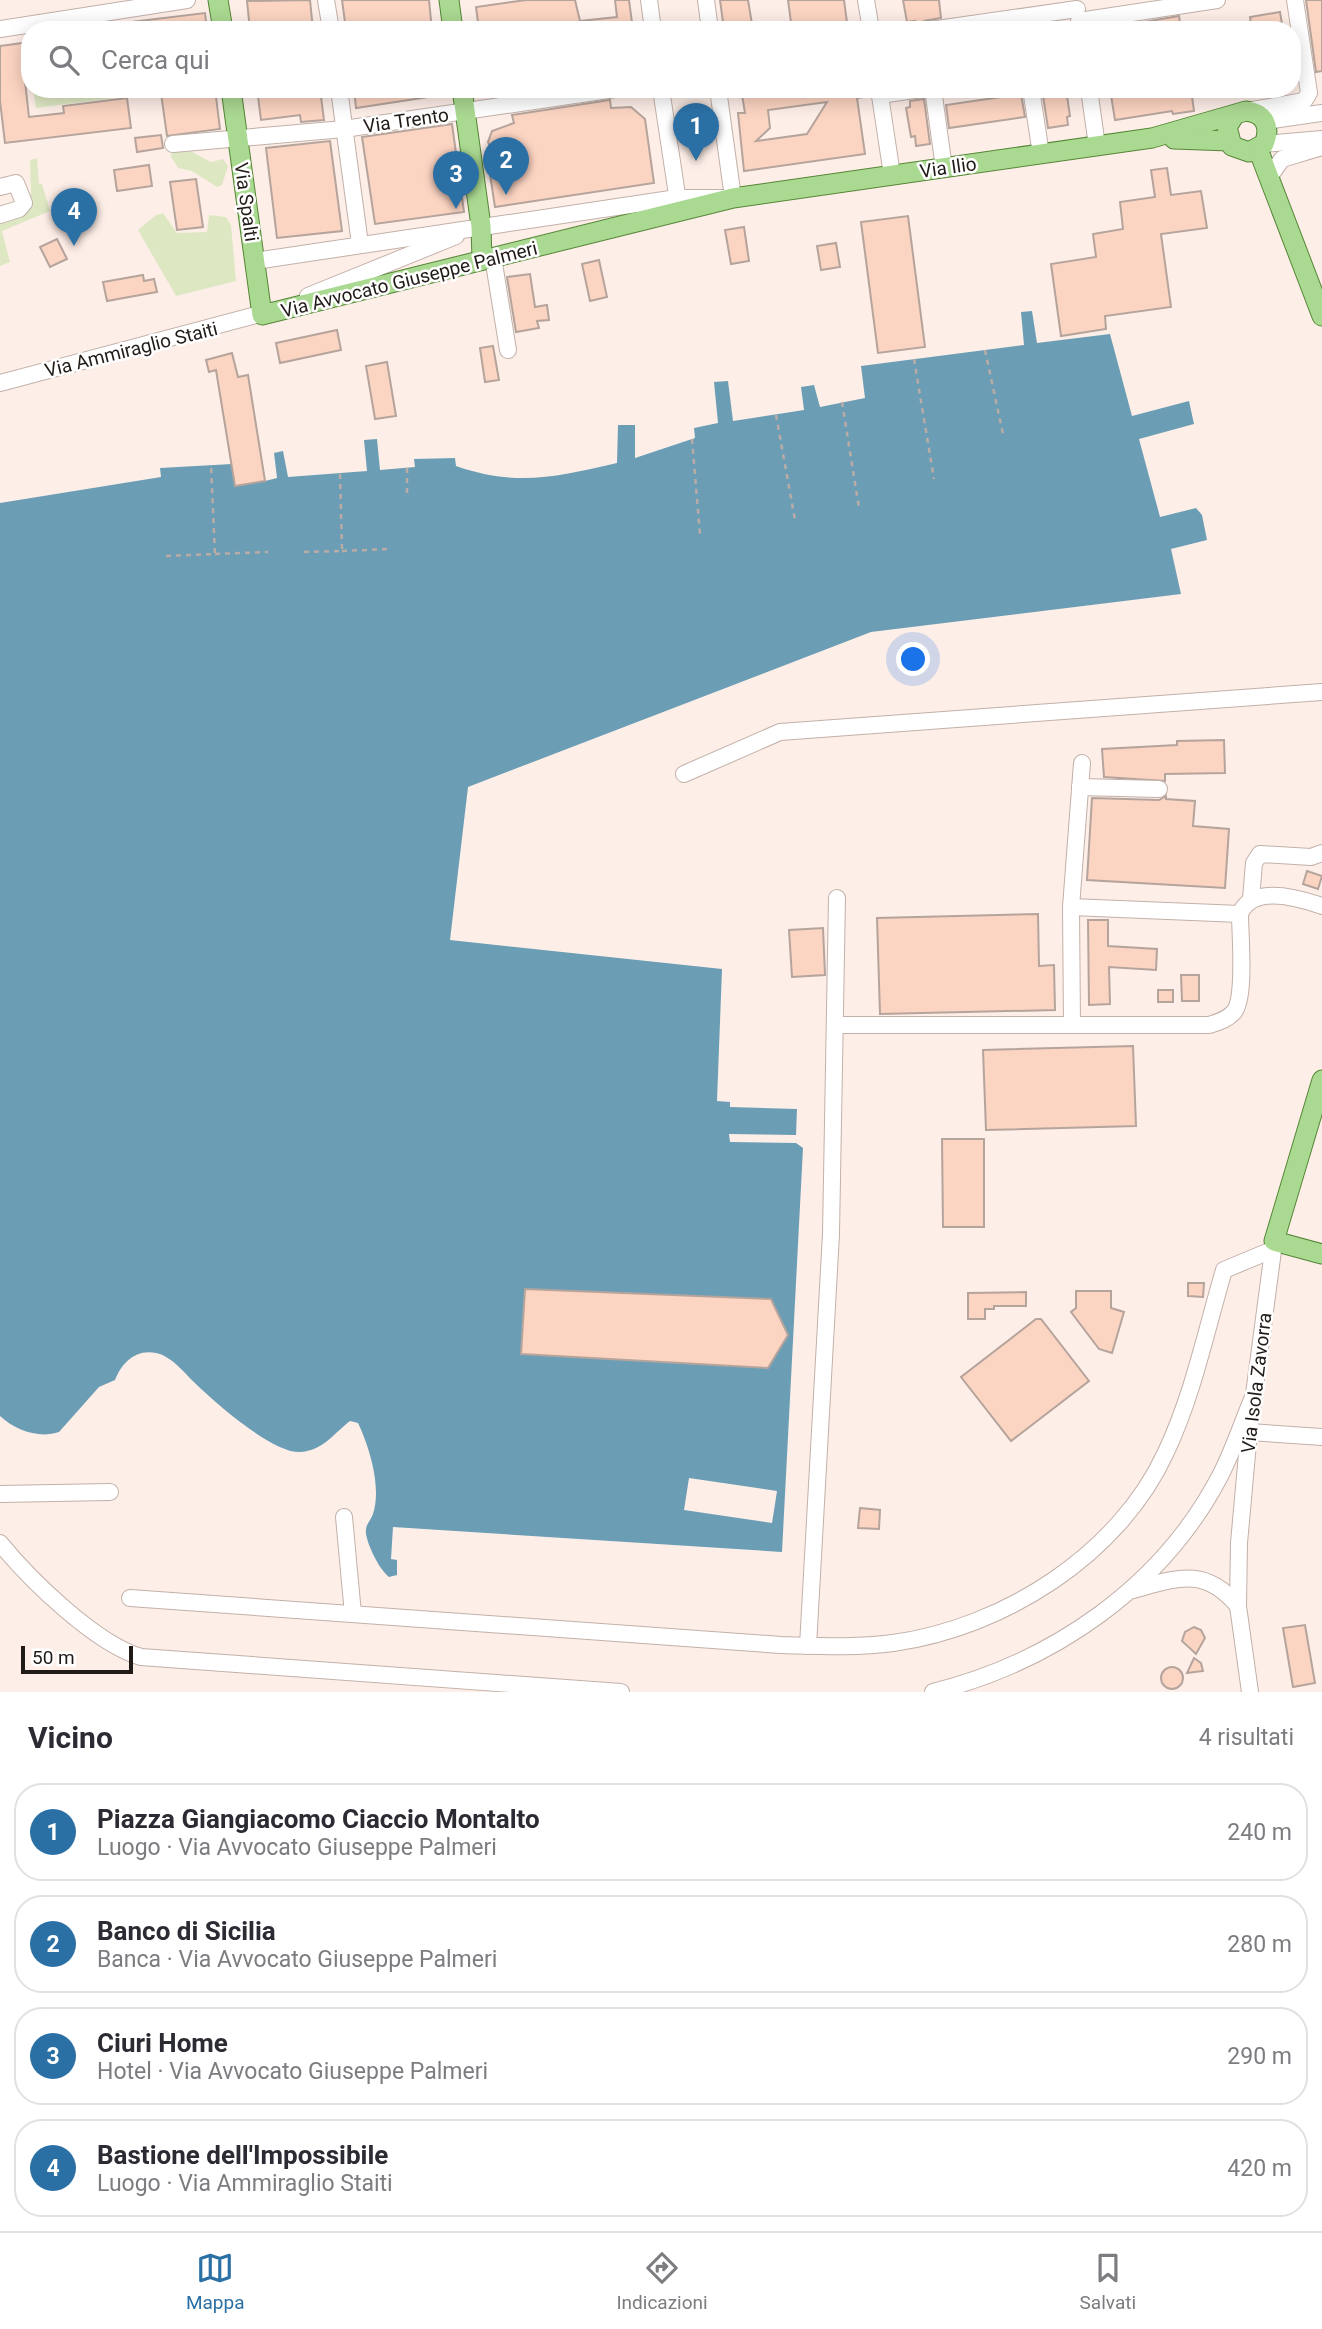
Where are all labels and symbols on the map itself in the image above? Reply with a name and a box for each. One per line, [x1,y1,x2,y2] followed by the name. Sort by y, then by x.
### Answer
[362,103,450,138] street label: Via Trento
[673,103,719,161] pin: 1
[483,137,529,195] pin: 2
[433,151,479,209] pin: 3
[918,152,978,183] street label: Via Ilio
[230,161,263,243] street label: Via Spalti
[51,188,97,246] pin: 4
[279,236,540,322] street label: Via Avvocato Giuseppe Palmeri
[42,317,220,382] street label: Via Ammiraglio Staiti
[896,642,930,676] your location
[1236,1311,1277,1455] street label: Via Isola Zavorra
[21,1643,133,1675] scale bar

